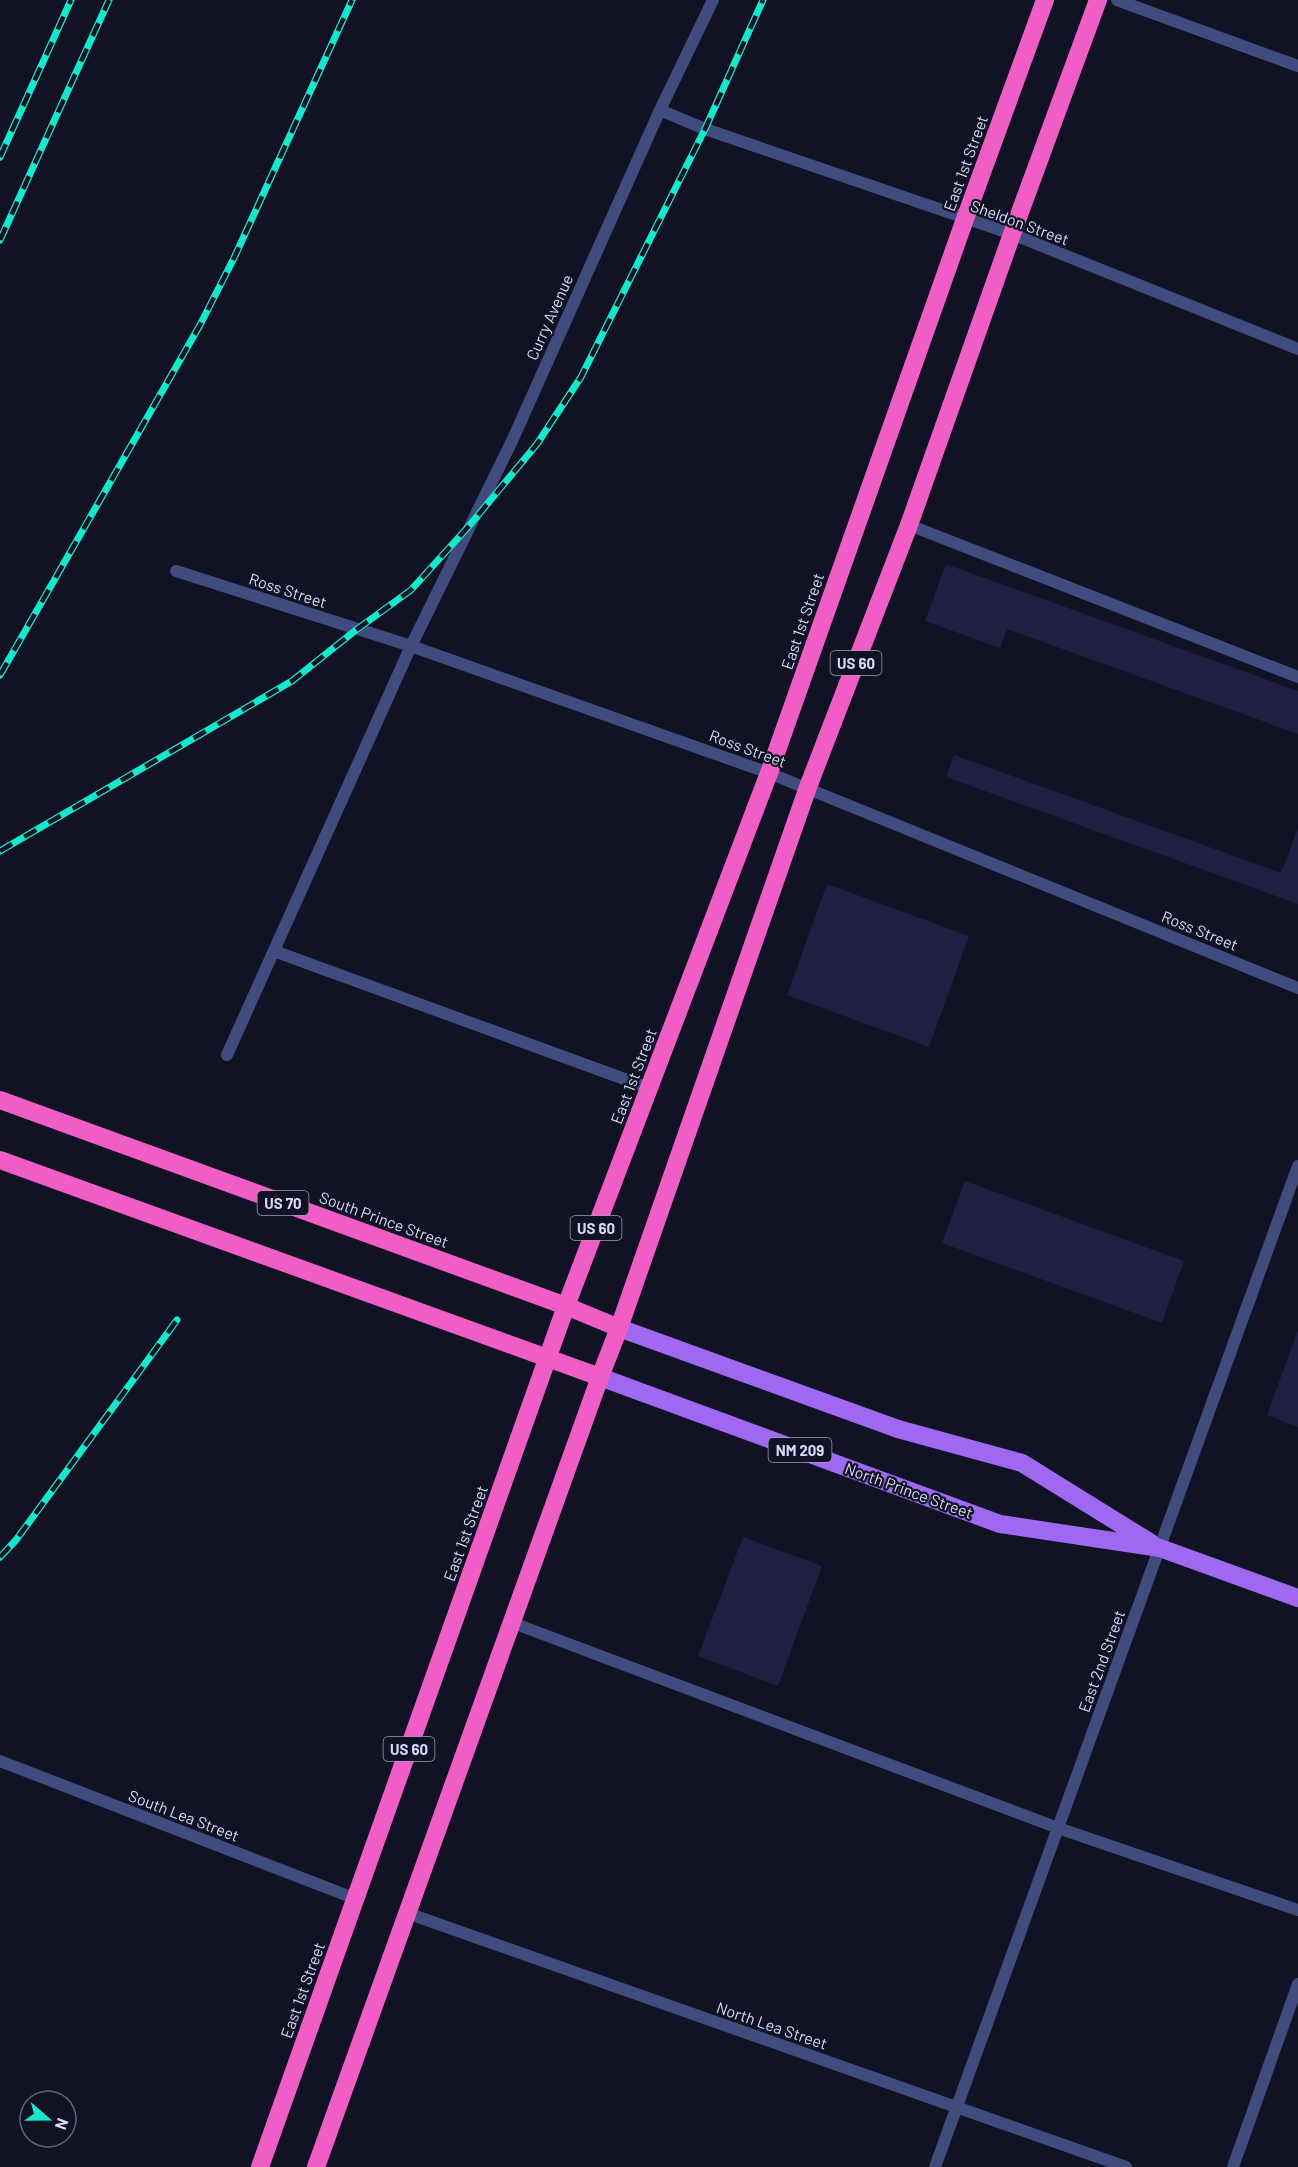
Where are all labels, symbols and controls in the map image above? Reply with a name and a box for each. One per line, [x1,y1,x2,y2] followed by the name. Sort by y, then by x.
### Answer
[939,113,991,213] street label: East 1st Street
[968,195,1072,249] street label: Sheldon Street
[522,271,576,363] street label: Curry Avenue
[247,569,329,611] street label: Ross Street
[777,570,827,672] street label: East 1st Street
[830,651,882,675] road number: US 60
[707,725,789,771] street label: Ross Street
[1159,906,1241,954] street label: Ross Street
[606,1026,660,1126] street label: East 1st Street
[317,1187,451,1251] street label: South Prince Street
[258,1191,308,1215] road number: US 70
[570,1216,622,1240] road number: US 60
[768,1438,832,1462] road number: NM 209
[842,1458,976,1522] street label: North Prince Street
[439,1483,491,1583] street label: East 1st Street
[1074,1607,1128,1715] street label: East 2nd Street
[384,1737,434,1761] road number: US 60
[126,1785,242,1845] street label: South Lea Street
[276,1940,328,2040] street label: East 1st Street
[714,1997,830,2053] street label: North Lea Street
[18,2089,78,2149] north arrow
[52,2116,73,2133] text: N

